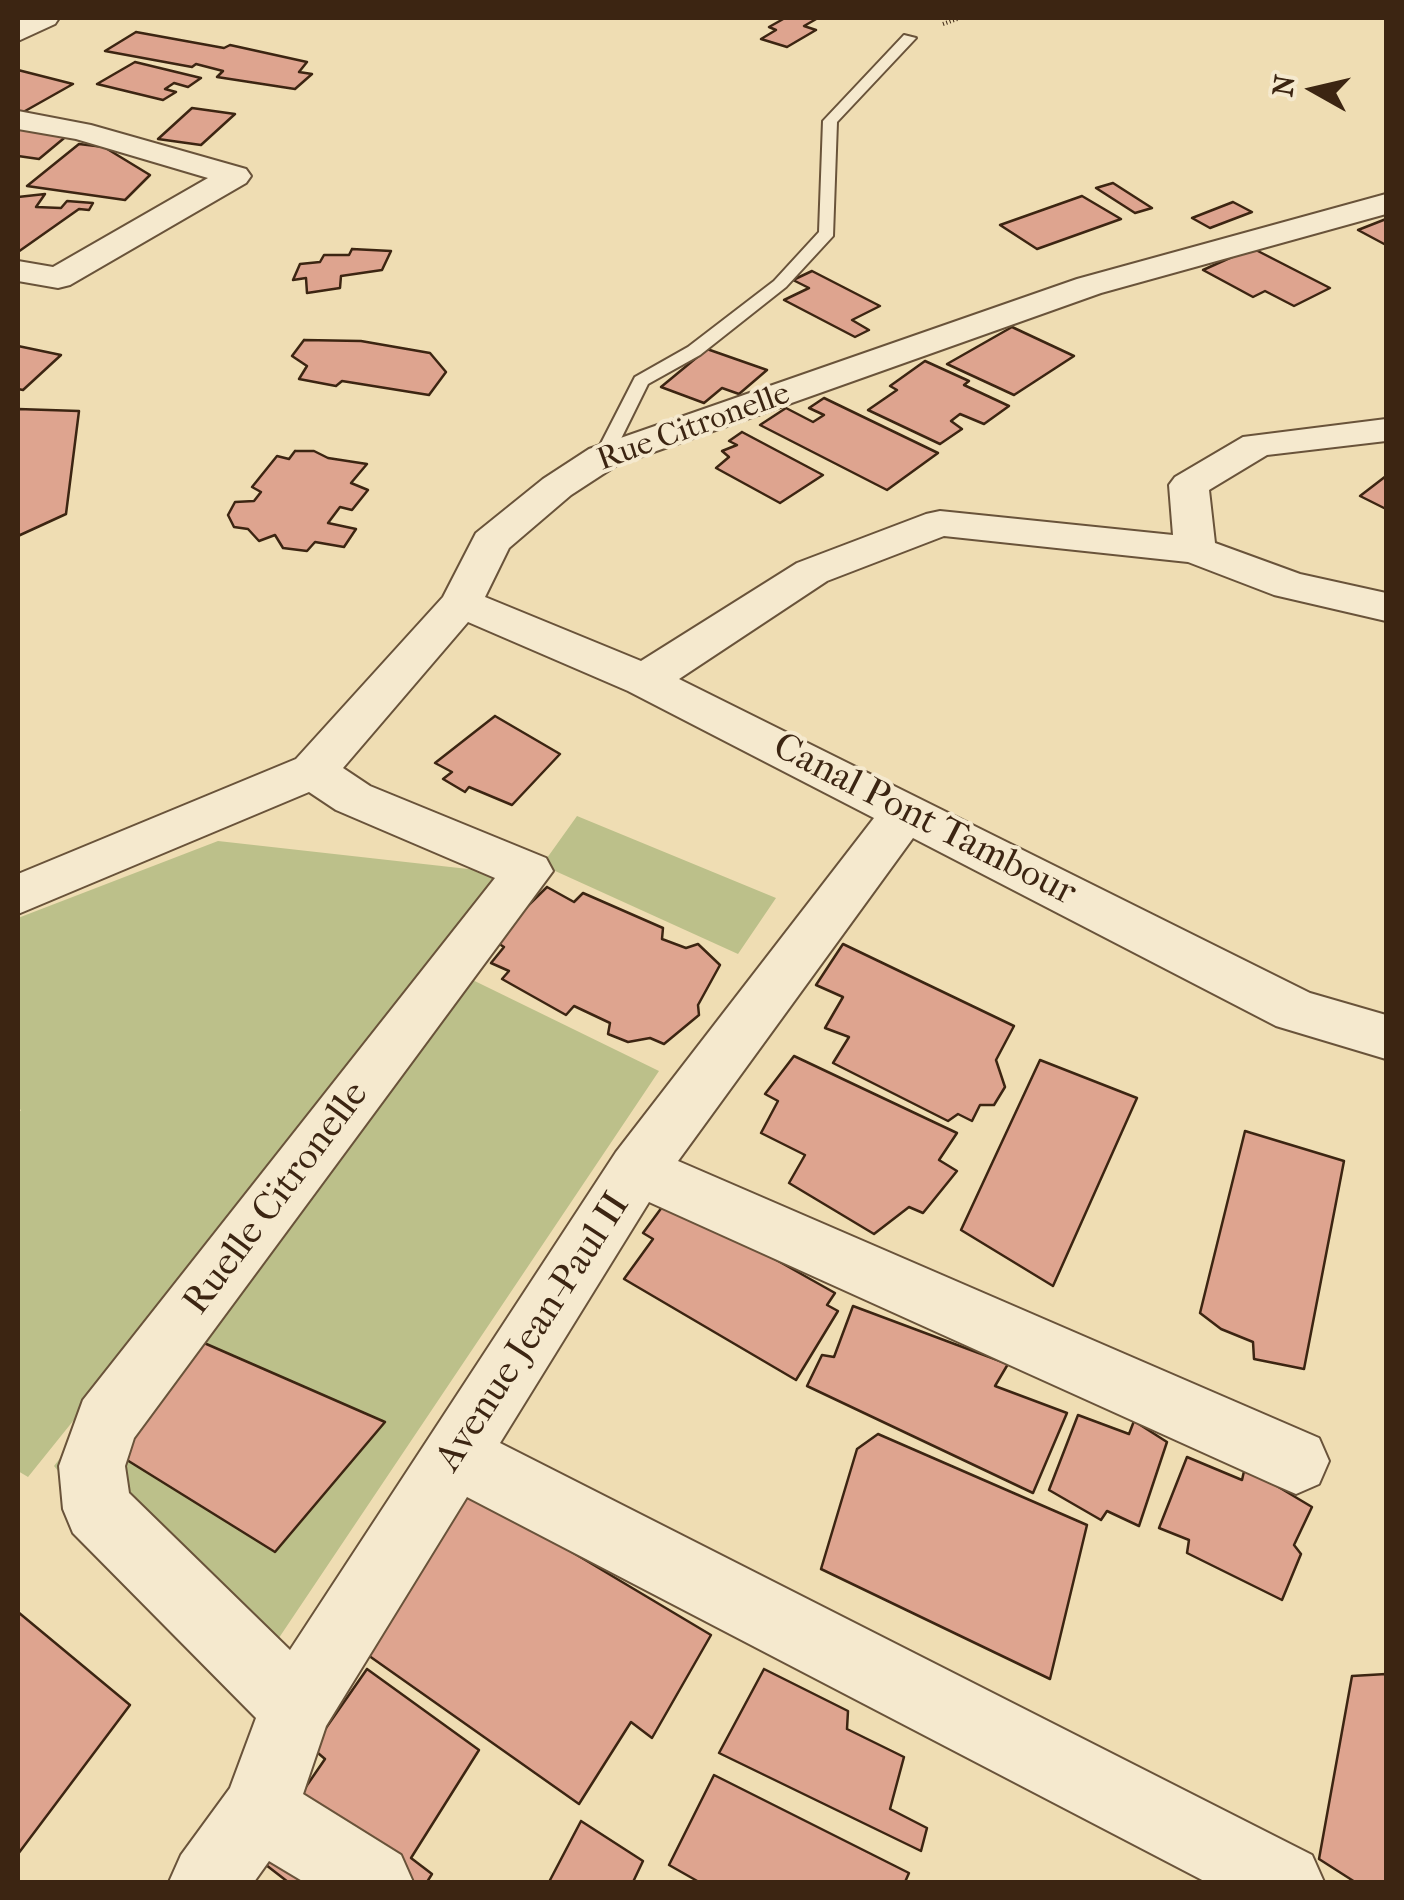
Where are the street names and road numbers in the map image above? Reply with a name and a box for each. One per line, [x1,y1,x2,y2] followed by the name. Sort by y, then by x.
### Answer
[592,375,796,481] street label: Rue Citronelle
[765,725,1083,917] street label: Canal Pont Tambour
[175,1074,379,1324] street label: Ruelle Citronelle
[427,1185,641,1481] street label: Avenue Jean-Paul II

